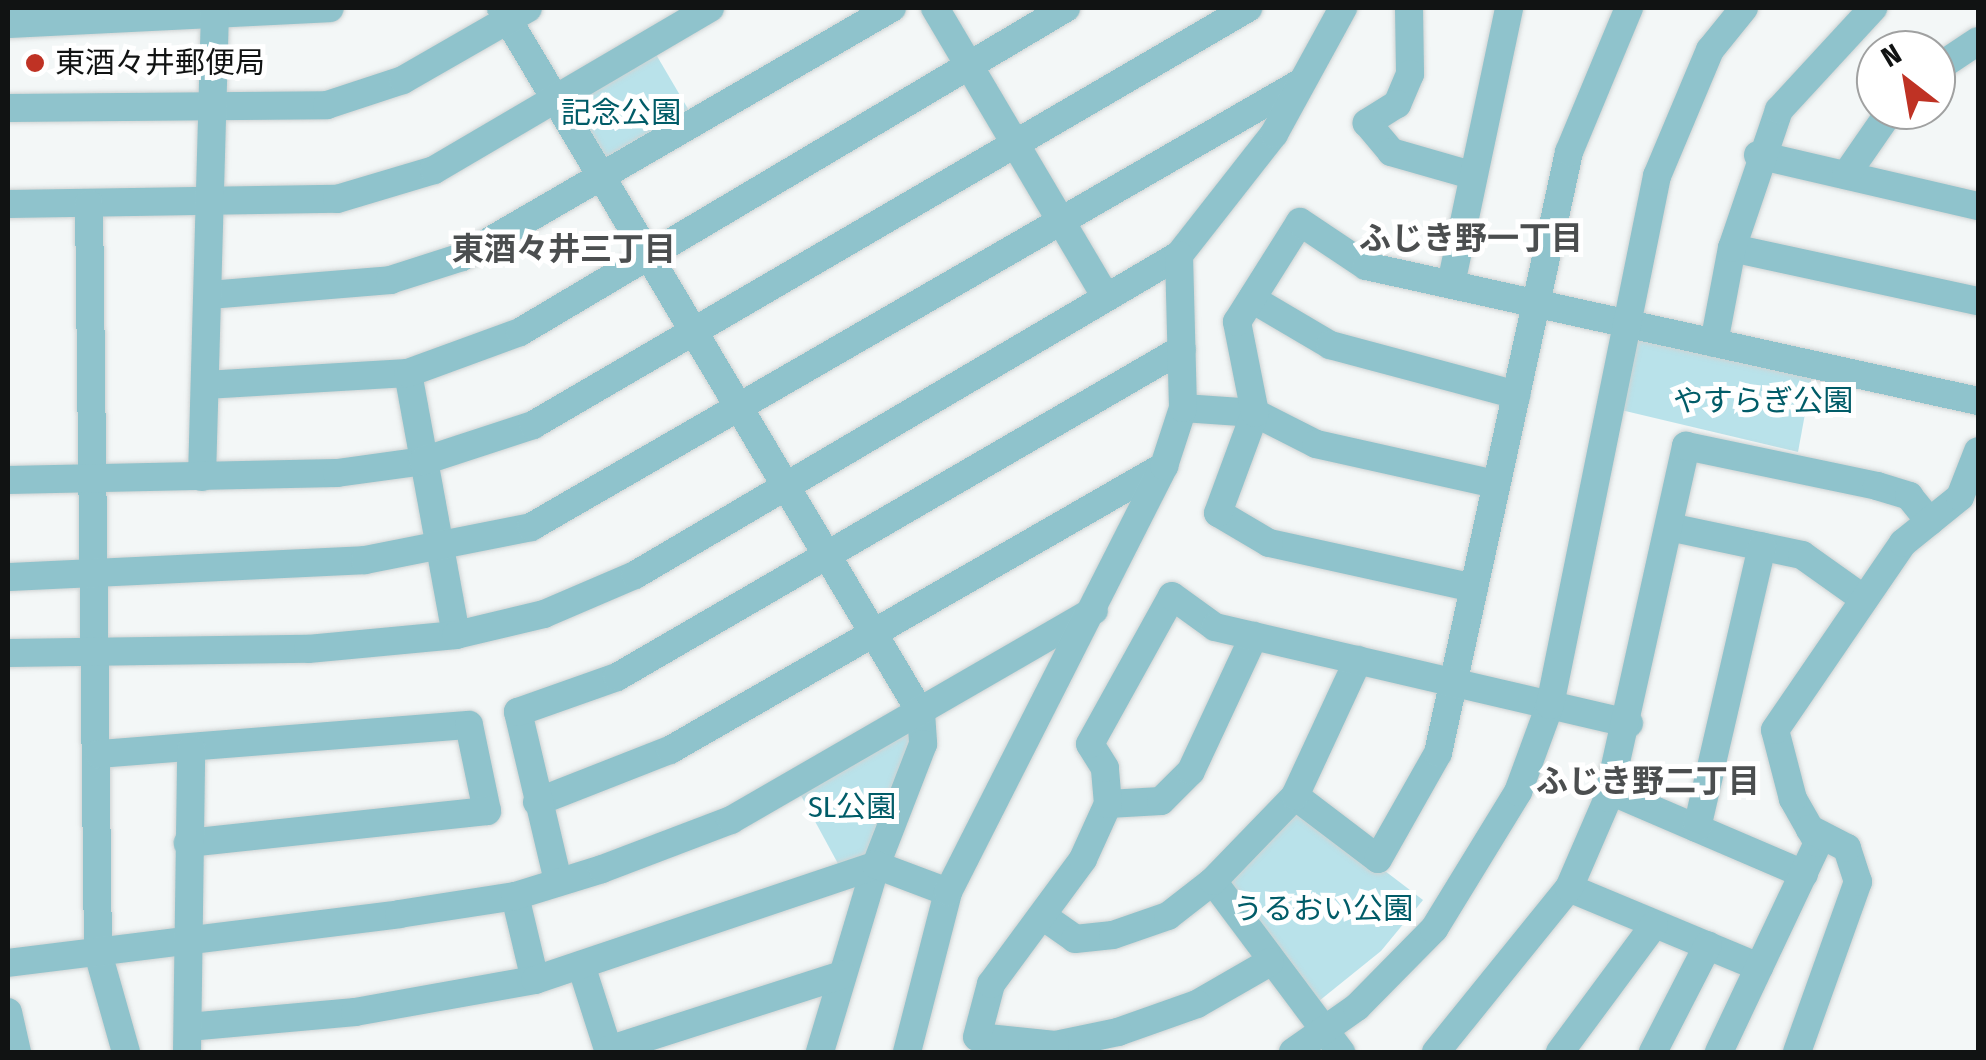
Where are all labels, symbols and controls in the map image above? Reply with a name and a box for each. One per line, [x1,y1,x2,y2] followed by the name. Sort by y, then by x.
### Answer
[1856,30,1956,130] north arrow
[1876,37,1907,74] text: N
[55,45,265,81] place label: 東酒々井郵便局
[24,52,46,74] marker: 東酒々井郵便局
[561,95,681,131] park label: 記念公園
[1359,219,1583,257] district label: ふじき野一丁目
[452,230,676,268] district label: 東酒々井三丁目
[1673,383,1853,419] park label: やすらぎ公園
[1536,762,1760,800] district label: ふじき野二丁目
[808,789,896,825] park label: SL公園
[1233,891,1413,927] park label: うるおい公園

